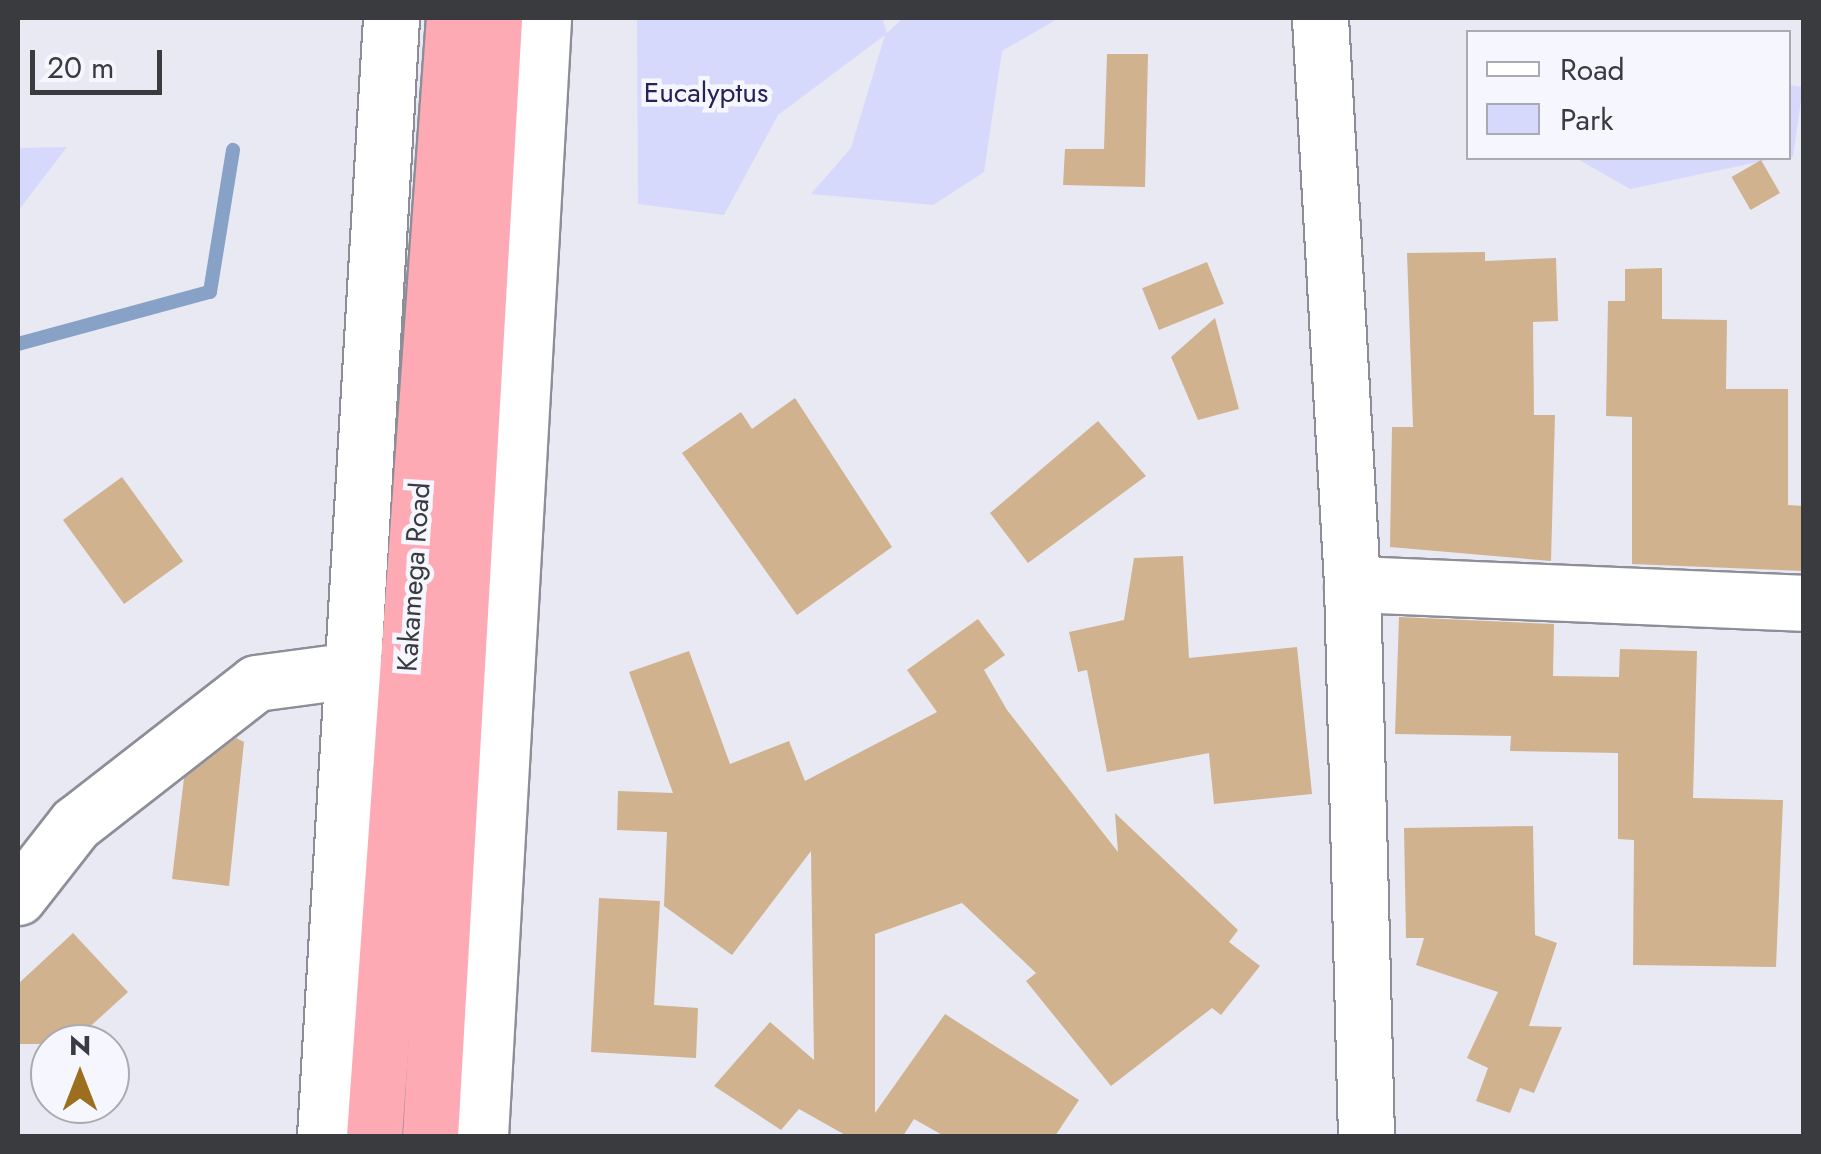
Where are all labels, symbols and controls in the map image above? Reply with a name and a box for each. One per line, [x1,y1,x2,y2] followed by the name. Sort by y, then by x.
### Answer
[35,30,168,92] scale bar
[1466,30,1791,160] legend
[47,46,114,89] text: 20 m
[1560,48,1625,91] text: Road
[644,76,768,110] park label: Eucalyptus
[1560,98,1613,141] text: Park
[391,481,437,673] street label: Kakamega Road
[30,1024,130,1124] north arrow
[69,1025,91,1066] text: N

